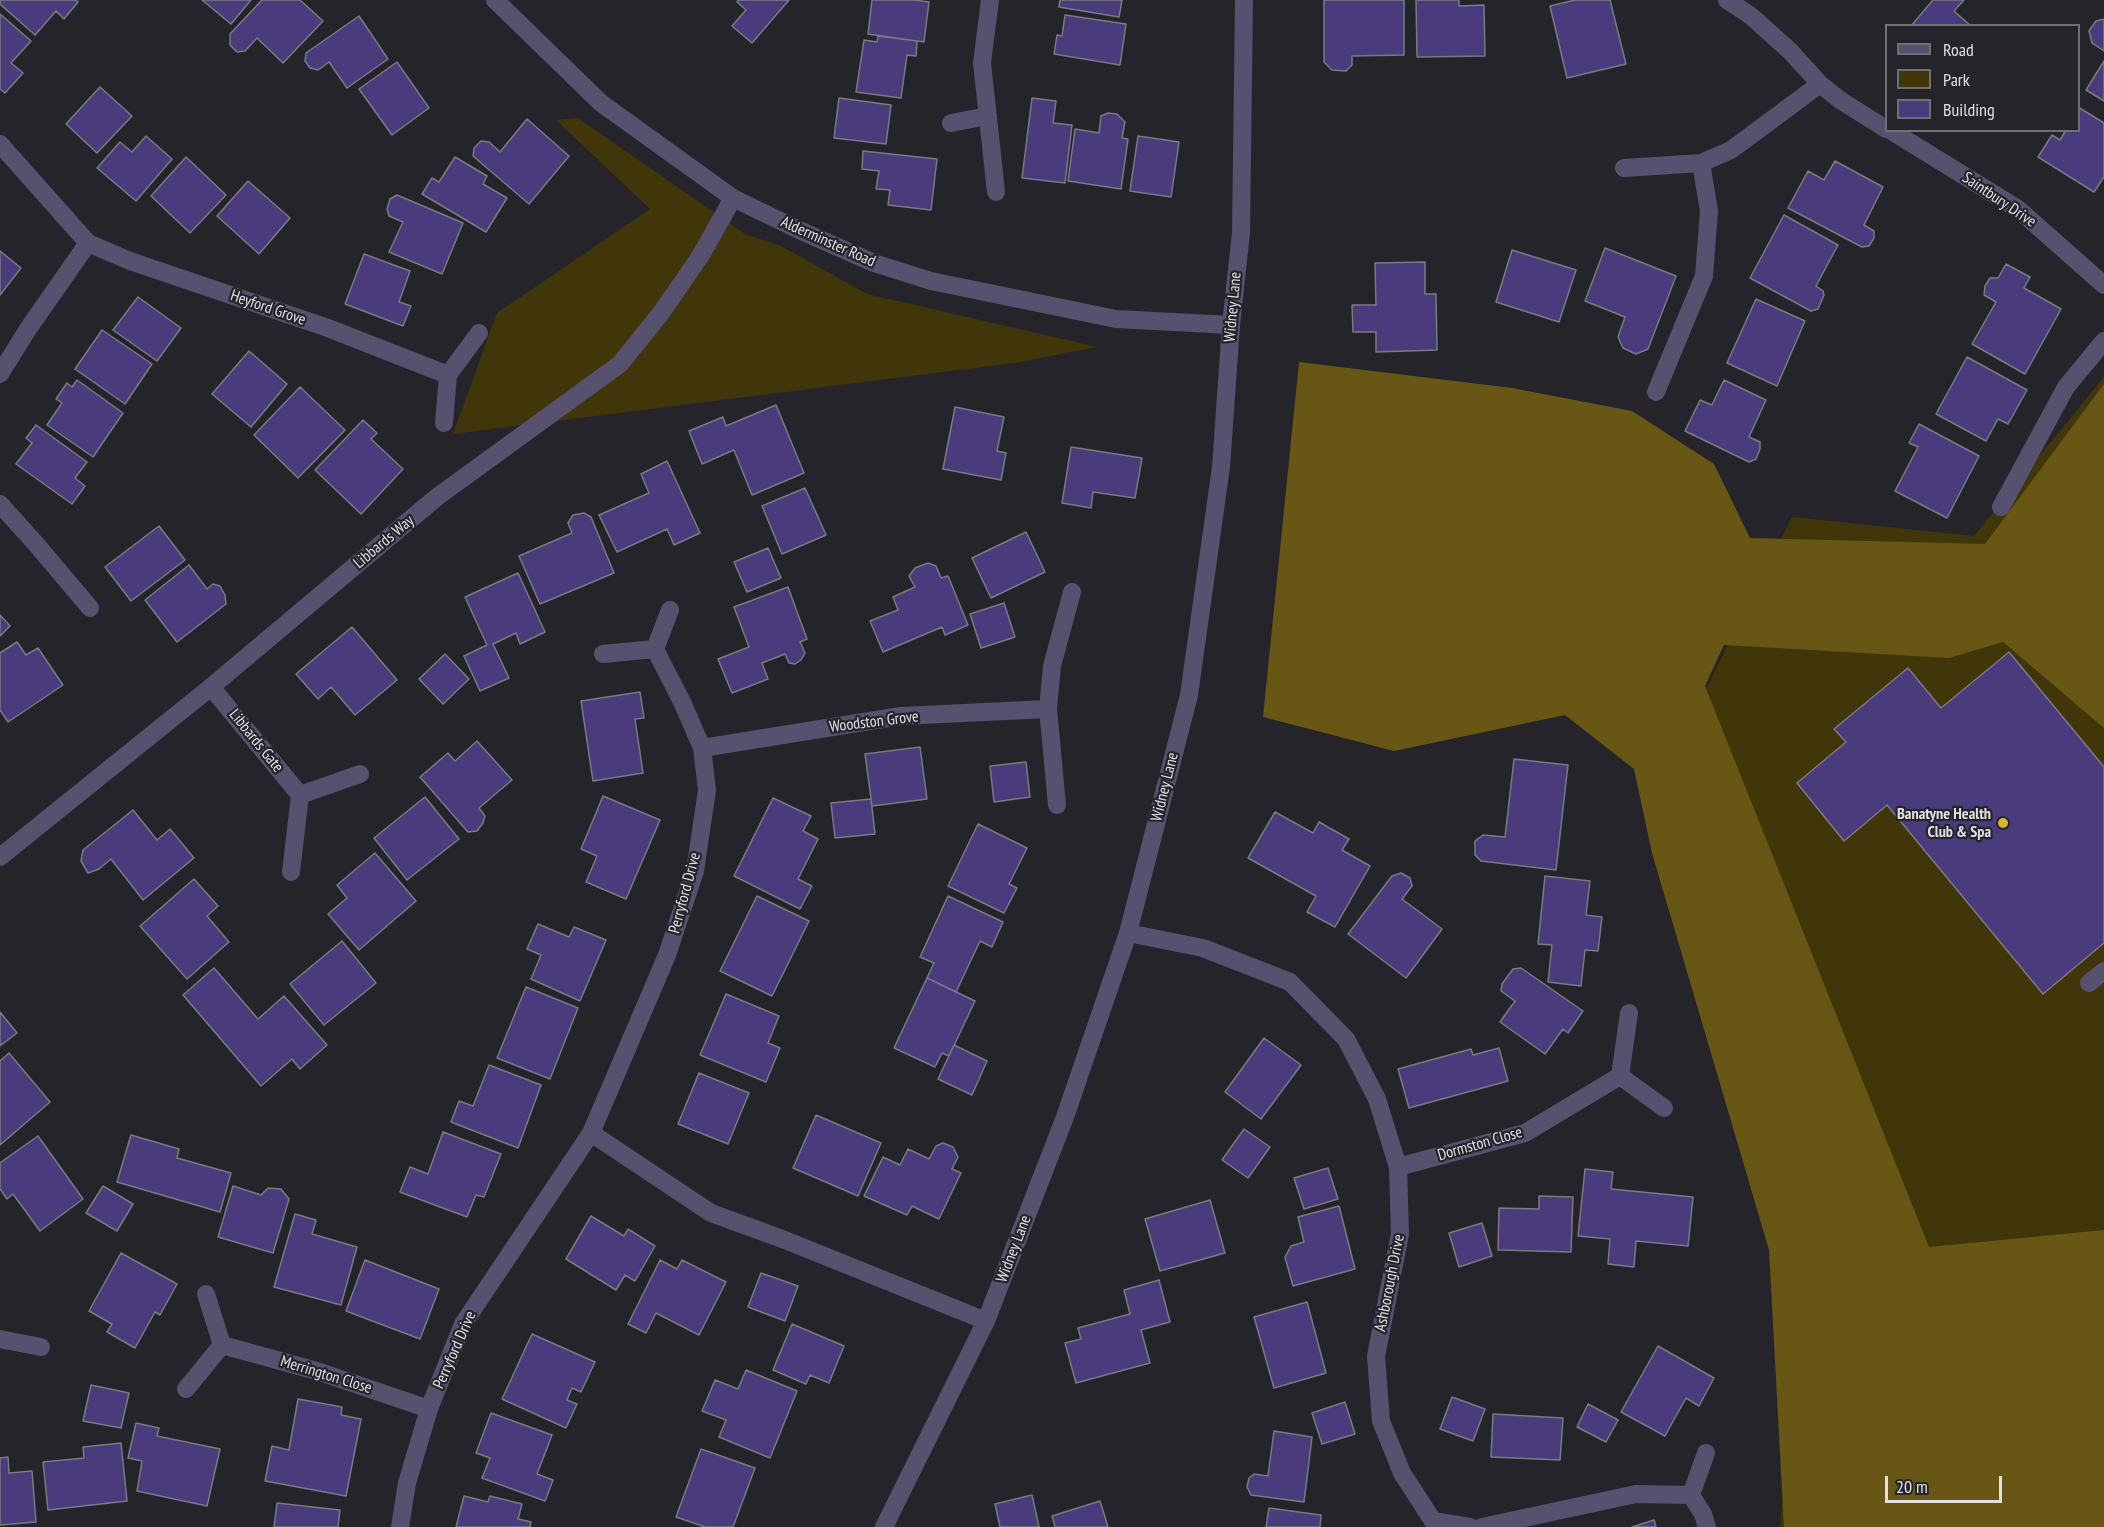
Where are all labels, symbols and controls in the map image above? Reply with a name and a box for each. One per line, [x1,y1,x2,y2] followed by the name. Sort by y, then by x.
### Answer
[1885,24,2080,132] legend
[1943,38,1974,61] text: Road
[1943,68,1970,91] text: Park
[1943,98,1995,121] text: Building
[1958,168,2040,232] street label: Saintbury Drive
[778,213,878,271] street label: Alderminster Road
[1220,271,1246,343] street label: Widney Lane
[228,286,308,330] street label: Heyford Grove
[350,511,418,573] street label: Libbards Way
[225,706,287,776] street label: Libbards Gate
[828,707,920,737] street label: Woodston Grove
[1147,751,1183,823] street label: Widney Lane
[1897,804,1991,842] place label: Banatyne Health Club & Spa
[1996,816,2010,830] marker: Banatyne Health Club & Spa
[665,851,705,935] street label: Perryford Drive
[1435,1123,1525,1165] street label: Dormston Close
[992,1213,1036,1285] street label: Widney Lane
[1371,1233,1409,1333] street label: Ashborough Drive
[429,1308,481,1392] street label: Perryford Drive
[278,1352,374,1398] street label: Merrington Close
[1888,1464,2005,1502] scale bar
[1896,1475,1928,1498] text: 20 m

